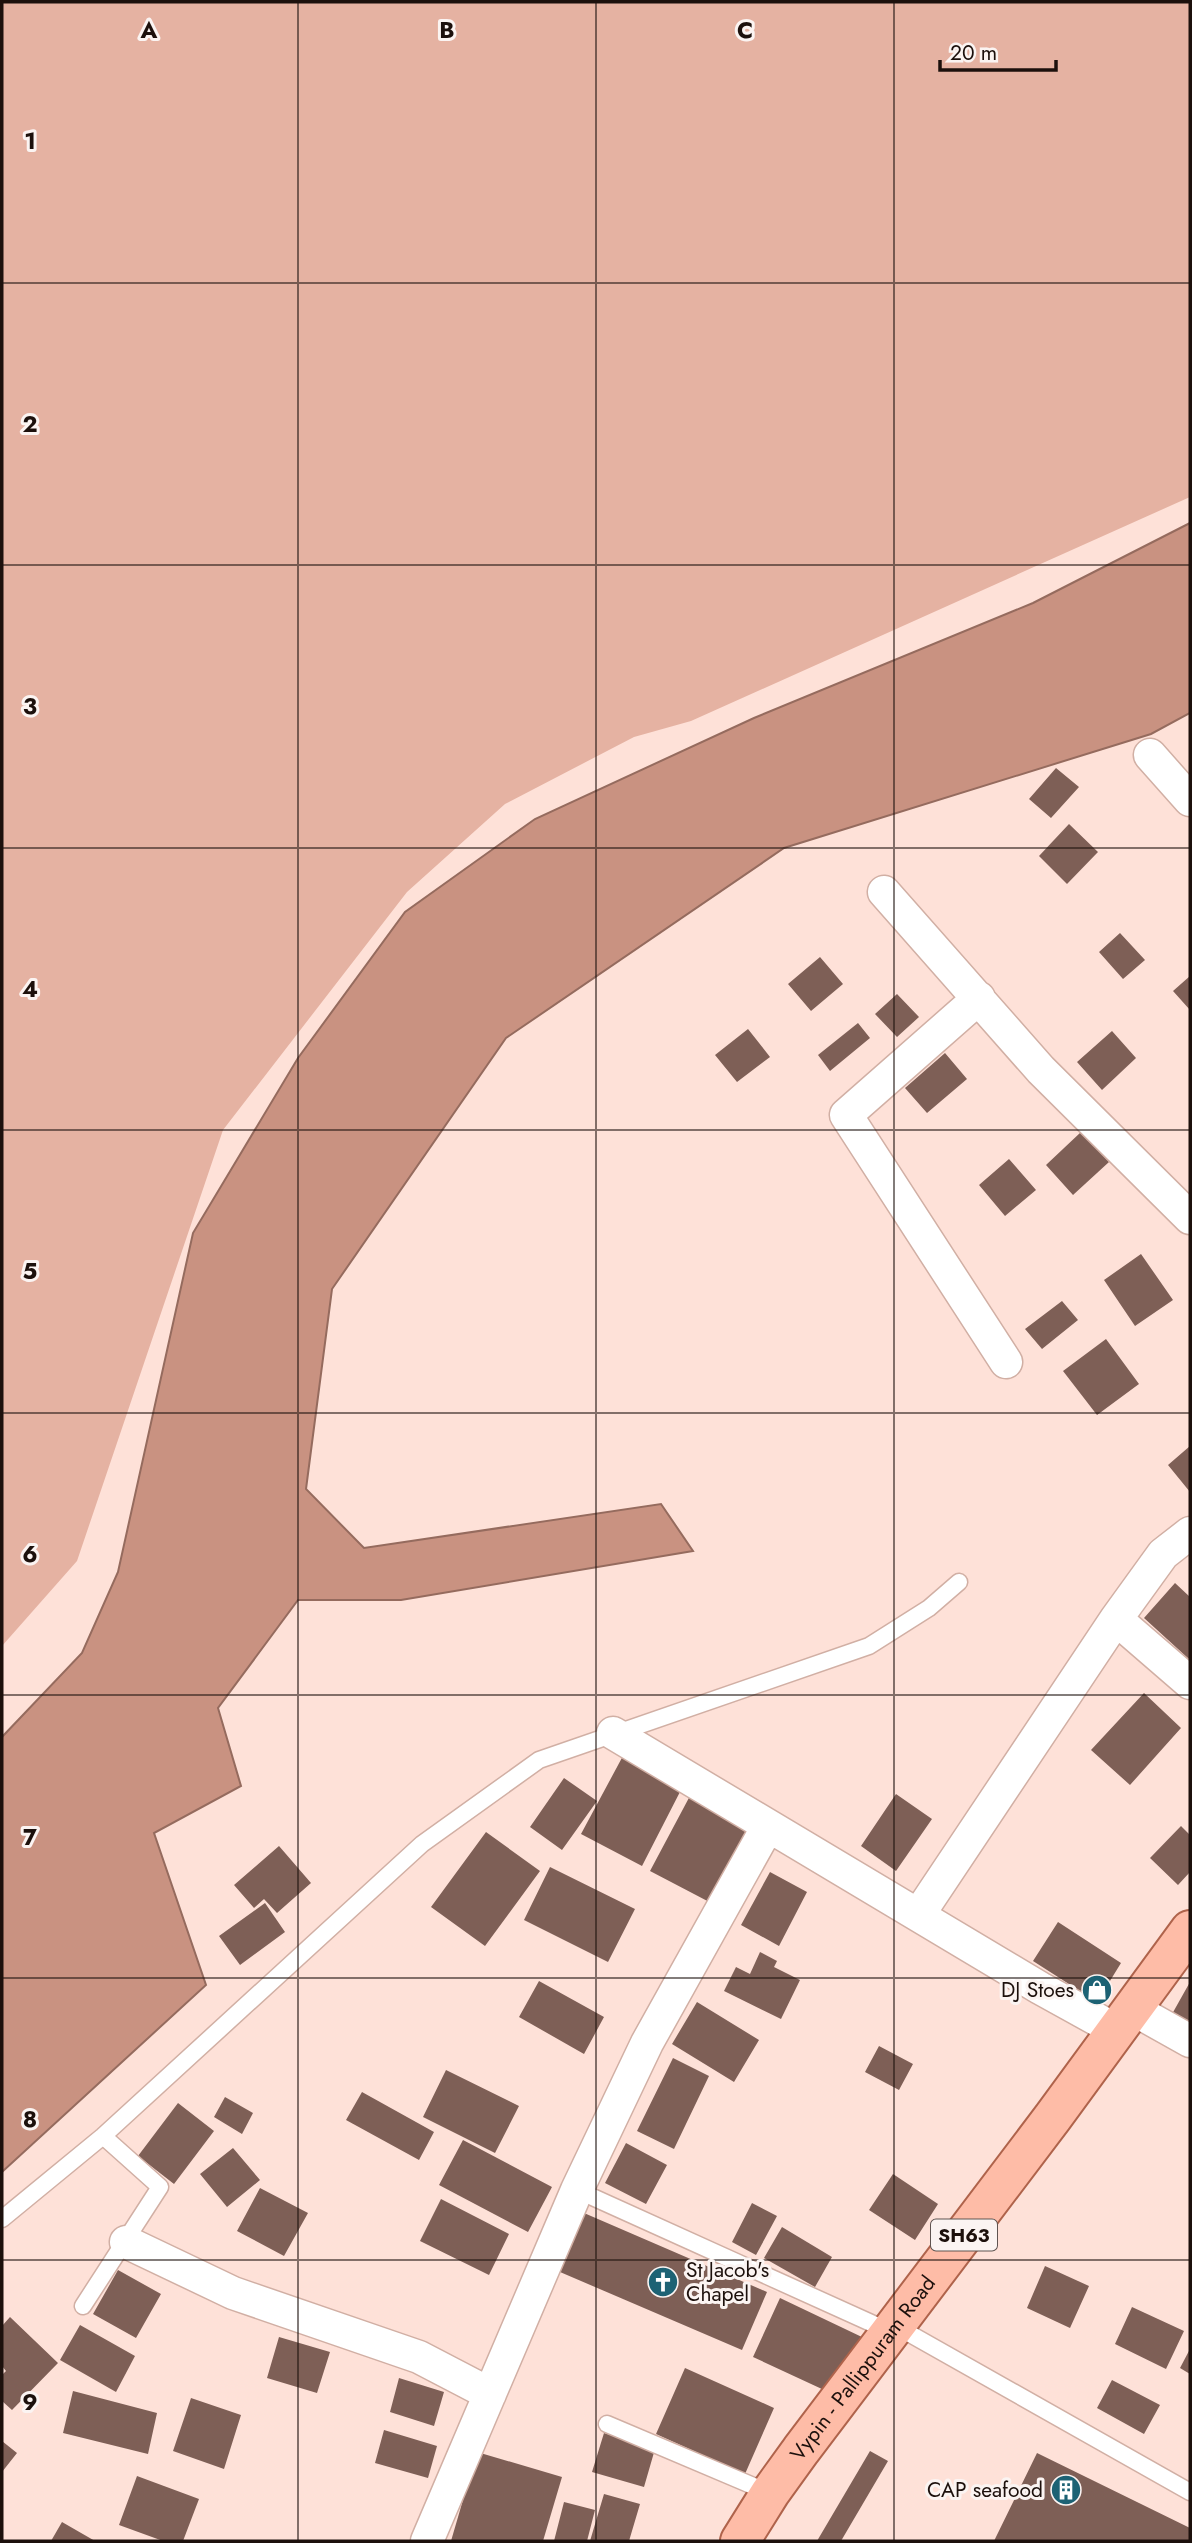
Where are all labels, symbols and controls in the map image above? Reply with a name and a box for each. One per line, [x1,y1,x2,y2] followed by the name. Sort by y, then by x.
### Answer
[140,13,158,47] text: A
[439,13,455,47] text: B
[737,13,753,47] text: C
[940,28,1056,72] scale bar
[950,38,997,68] text: 20 m
[24,124,36,158] text: 1
[22,407,38,441] text: 2
[23,689,37,723] text: 3
[22,972,38,1006] text: 4
[23,1254,37,1288] text: 5
[22,1537,38,1571] text: 6
[23,1820,37,1854] text: 7
[1080,1973,1114,2007] shop icon: DJ Stoes
[1001,1975,1074,2005] place label: DJ Stoes
[23,2102,37,2136] text: 8
[931,2220,997,2250] road number: SH63
[686,2255,769,2309] place label: St Jacob's Chapel
[646,2265,680,2299] church icon: St Jacob's Chapel
[783,2270,943,2467] street label: Vypin - Pallippuram Road
[22,2385,38,2419] text: 9
[1049,2473,1083,2507] building icon: CAP seafood
[927,2475,1043,2505] place label: CAP seafood

